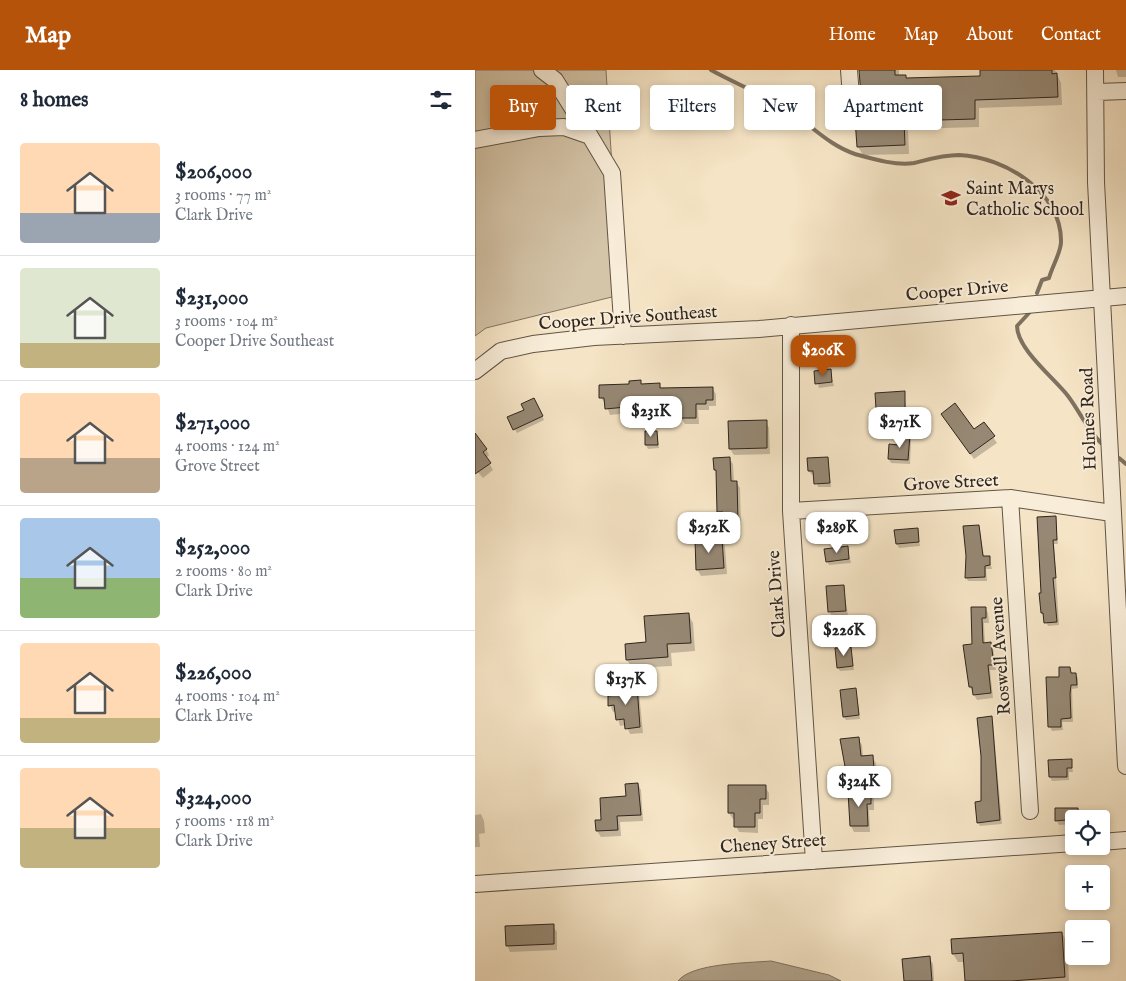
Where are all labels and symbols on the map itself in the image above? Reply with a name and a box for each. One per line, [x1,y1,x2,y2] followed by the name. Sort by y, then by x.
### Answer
[966,178,1084,222] place label: Saint Marys Catholic School
[940,187,962,209] school or university icon: Saint Marys Catholic School
[905,276,1009,307] street label: Cooper Drive
[538,301,718,336] street label: Cooper Drive Southeast
[788,334,858,377] pin: $206K
[1076,367,1103,471] street label: Holmes Road
[616,396,686,438] pin: $231K
[865,406,935,449] pin: $271K
[903,470,999,497] street label: Grove Street
[674,512,744,554] pin: $252K
[802,512,872,554] pin: $289K
[763,549,792,638] street label: Clark Drive
[986,596,1017,716] street label: Roswell Avenue
[809,614,879,657] pin: $226K
[591,664,661,706] pin: $137K
[824,766,894,808] pin: $324K
[719,829,827,860] street label: Cheney Street

